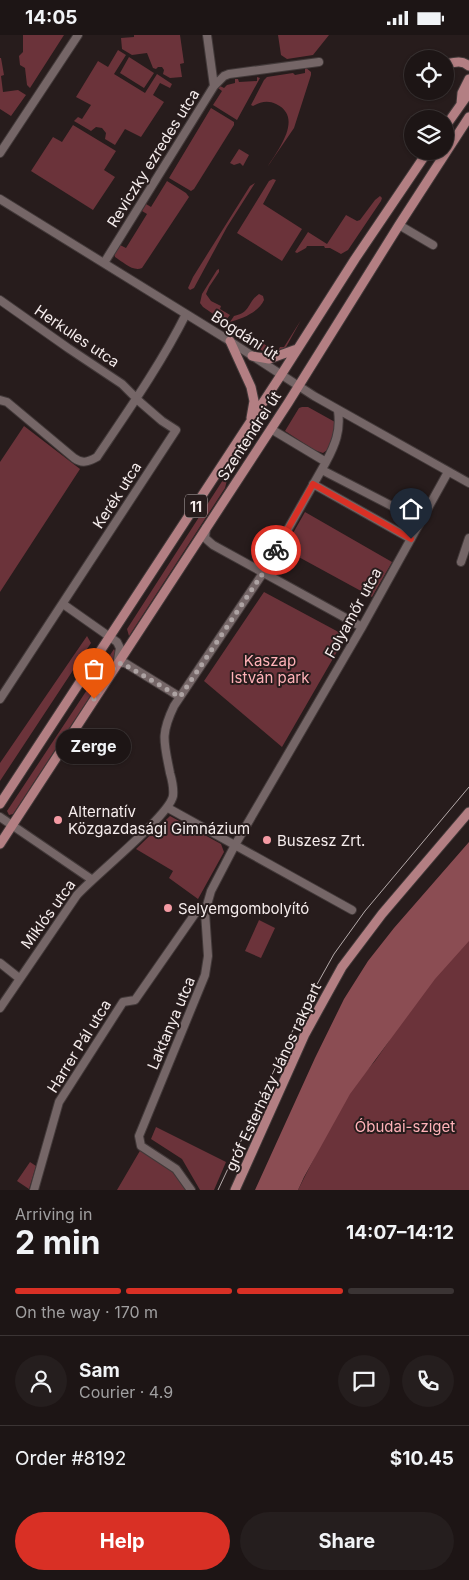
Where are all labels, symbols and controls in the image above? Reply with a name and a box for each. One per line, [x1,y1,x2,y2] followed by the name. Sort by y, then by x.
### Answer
[25,6,77,29] text: 14:05
[404,50,454,160] map controls
[404,50,454,100] button: locate
[103,85,203,231] street label: Reviczky ezredes utca
[404,110,454,160] button: layers
[31,301,123,371] street label: Herkules utca
[208,306,282,364] street label: Bogdáni út
[213,388,285,484] street label: Szentendrei út
[88,458,146,532] street label: Kerék utca
[390,488,432,539] pin
[185,495,207,517] road number: 11
[397,495,425,523] icon: home
[251,525,301,575] courier
[262,536,290,564] icon: bike
[320,564,386,662] street label: Folyamőr utca
[73,648,115,699] pin
[231,651,310,687] park label: Kaszap István park
[80,655,108,683] icon: bag
[56,729,132,764] callout: Zerge
[71,736,116,756] text: Zerge
[68,802,250,838] place label: Alternatív Közgazdasági Gimnázium
[52,814,64,826] marker: Alternatív Közgazdasági Gimnázium
[277,831,365,850] place label: Buszesz Zrt.
[261,834,273,846] marker: Buszesz Zrt.
[17,876,79,952] street label: Miklós utca
[178,899,309,918] place label: Selyemgombolyító
[162,902,174,914] marker: Selyemgombolyító
[143,974,199,1072] street label: Laktanya utca
[221,980,325,1174] street label: gróf Esterházy János rakpart
[43,996,115,1096] street label: Harrer Pál utca
[355,1117,455,1136] park label: Óbudai-sziget
[15,1204,92,1224] text: Arriving in
[346,1221,454,1244] text: 14:07–14:12
[15,1223,101,1262] text: 2 min
[15,1302,158,1322] text: On the way · 170 m
[15,1355,67,1407] button: person
[338,1355,390,1407] button: chat
[402,1355,454,1407] button: phone
[79,1359,120,1382] text: Sam
[79,1382,173,1402] text: Courier · 4.9
[15,1447,126,1470] text: Order #8192
[390,1447,454,1470] text: $10.45
[15,1512,230,1570] button: Help
[240,1512,454,1570] button: Share

